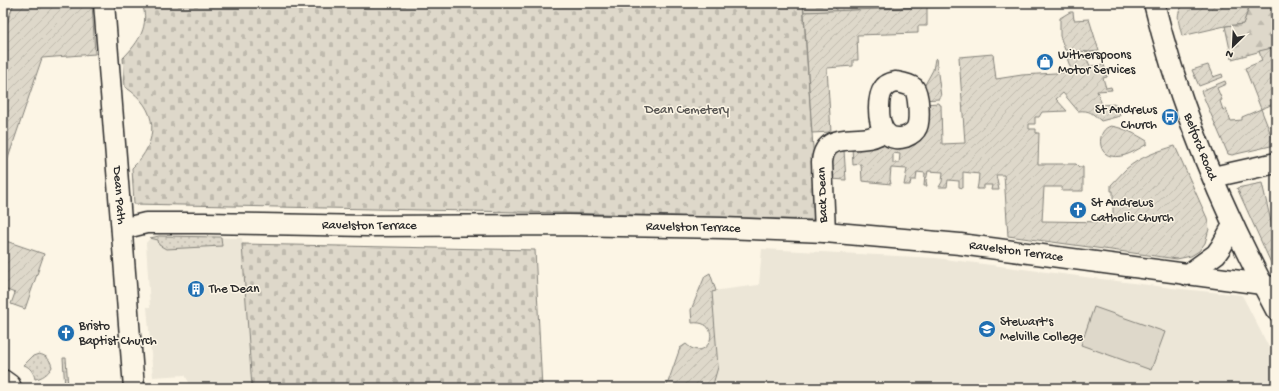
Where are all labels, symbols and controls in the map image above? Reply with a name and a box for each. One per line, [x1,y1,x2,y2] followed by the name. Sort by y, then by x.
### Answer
[1213,26,1253,66] north arrow
[1224,46,1235,60] text: N
[1058,48,1137,78] place label: Witherspoons Motor Services
[1035,52,1055,72] shop icon: Witherspoons Motor Services
[644,103,730,118] park label: Dean Cemetery
[1095,103,1158,133] place label: St Andrews Church
[1160,107,1180,127] bus stop icon: St Andrews Church
[1180,110,1221,184] street label: Belford Road
[109,165,129,225] street label: Dean Path
[815,166,832,224] street label: Back Dean
[1091,196,1174,226] place label: St Andrews Catholic Church
[1068,200,1088,220] church icon: St Andrews Catholic Church
[322,218,417,234] street label: Ravelston Terrace
[646,219,741,236] street label: Ravelston Terrace
[968,238,1064,265] street label: Ravelston Terrace
[186,279,206,299] building icon: The Dean
[208,282,260,297] place label: The Dean
[1000,315,1083,345] place label: Stewart's Melville College
[78,319,157,349] place label: Bristo Baptist Church
[977,319,997,339] school or university icon: Stewart's Melville College
[56,323,76,343] church icon: Bristo Baptist Church

